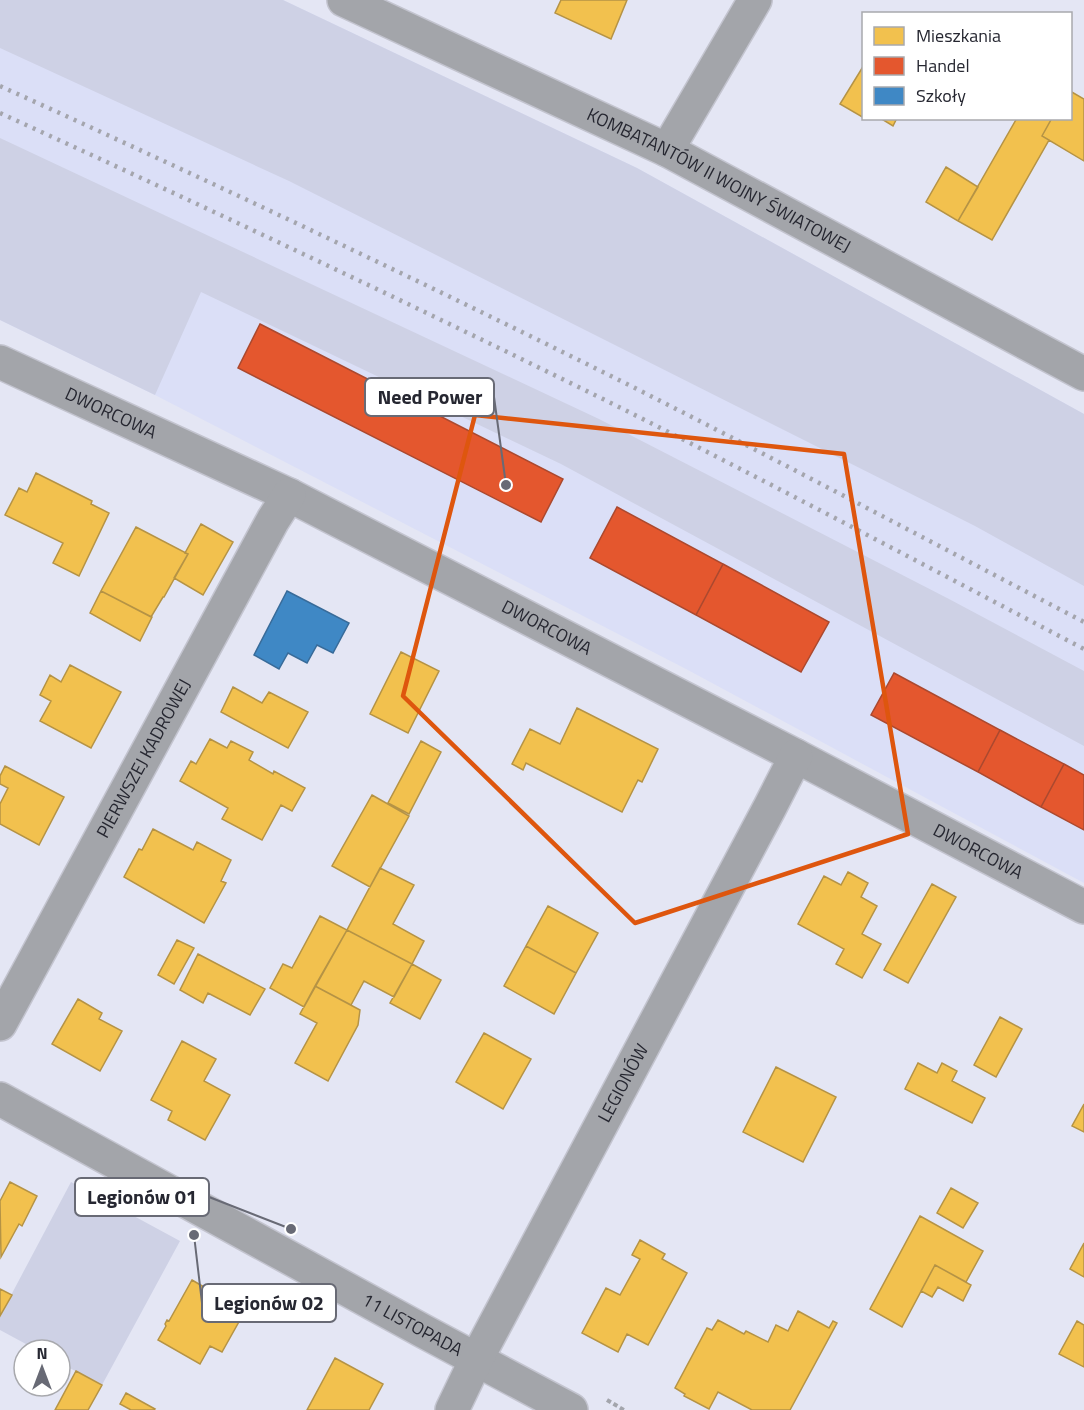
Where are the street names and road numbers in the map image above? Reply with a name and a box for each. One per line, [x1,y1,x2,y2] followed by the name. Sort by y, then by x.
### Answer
[583,101,856,259] street label: KOMBATANTÓW II WOJNY ŚWIATOWEJ
[61,380,162,445] street label: DWORCOWA
[497,593,597,662] street label: DWORCOWA
[89,674,198,843] street label: PIERWSZEJ KADROWEJ
[929,816,1028,886] street label: DWORCOWA
[591,1039,655,1127] street label: LEGIONÓW
[357,1286,468,1363] street label: 11 LISTOPADA

